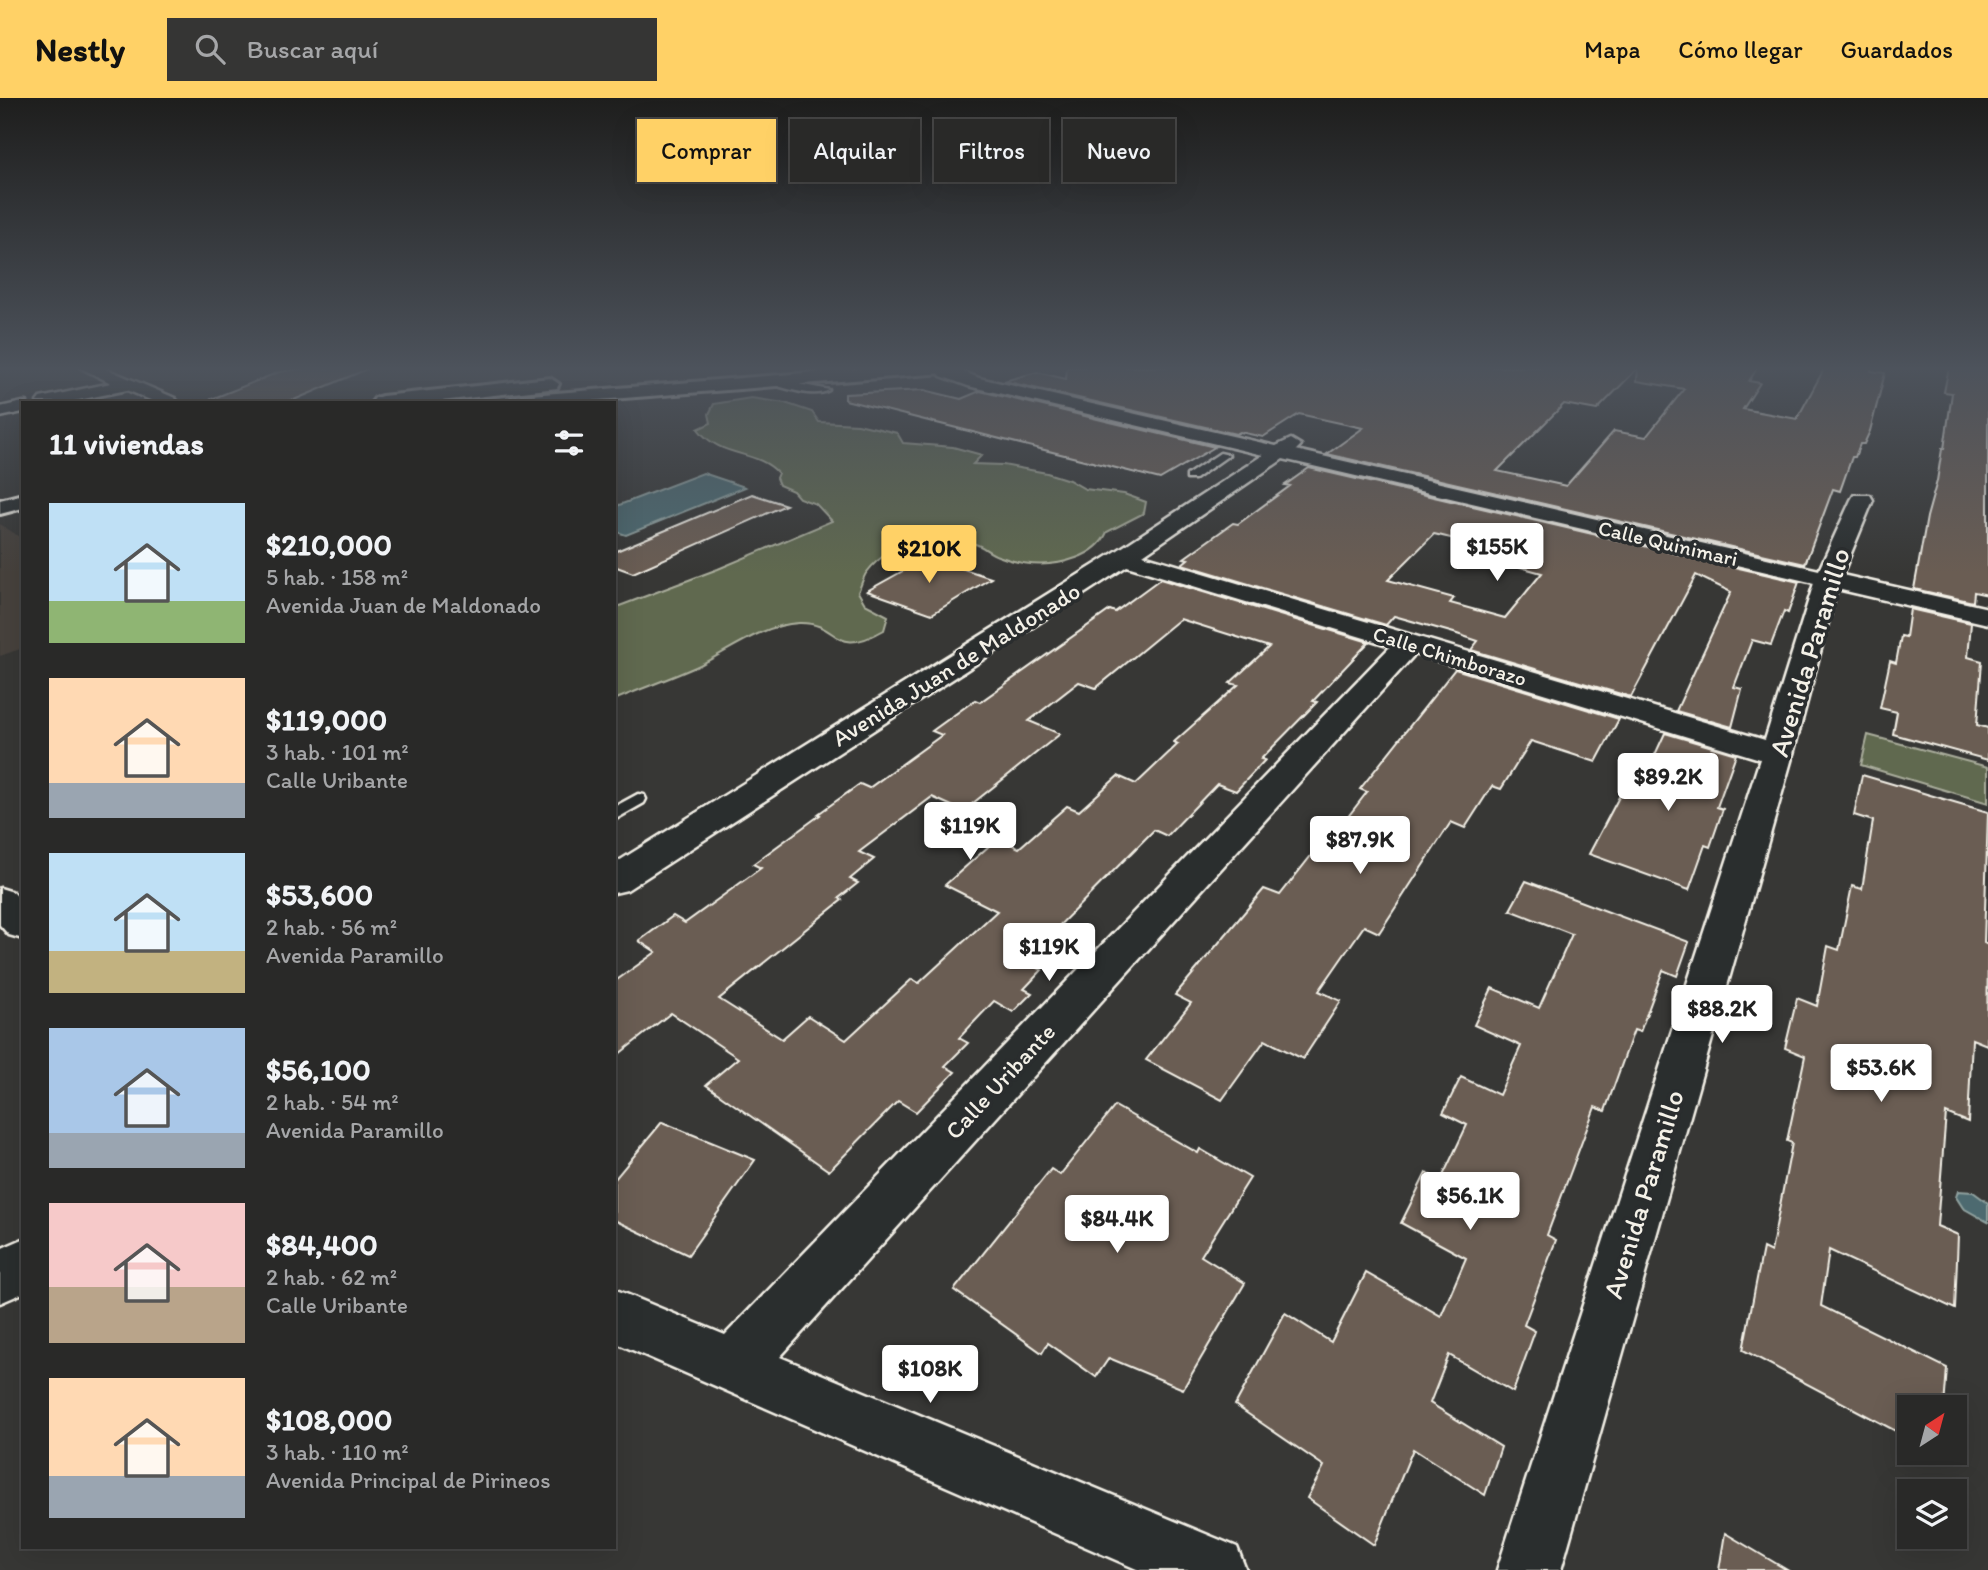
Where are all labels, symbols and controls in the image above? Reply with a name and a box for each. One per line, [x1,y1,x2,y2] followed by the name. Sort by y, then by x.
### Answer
[167,18,657,81] search box
[35,30,125,69] text: Nestly
[191,30,229,68] icon: search
[247,33,378,65] text: Buscar aquí
[1584,35,1640,64] text: Mapa
[1678,35,1803,64] text: Cómo llegar
[1841,35,1953,64] text: Guardados
[637,119,776,182] chip: Comprar
[790,119,920,182] chip: Alquilar
[934,119,1049,182] chip: Filtros
[1063,119,1175,182] chip: Nuevo
[550,424,588,462] icon: filters
[49,425,204,462] text: 11 viviendas
[1596,515,1740,571] street label: Calle Quinimari
[1448,524,1546,583] pin: $155K
[266,526,392,563] text: $210,000
[880,526,978,585] pin: $210K
[105,531,189,615] icon: home
[1466,532,1528,560] text: $155K
[897,534,961,562] text: $210K
[1761,544,1857,760] street label: Avenida Paramillo
[266,563,408,591] text: 5 hab. · 158 m²
[827,576,1085,752] street label: Avenida Juan de Maldonado
[266,591,541,619] text: Avenida Juan de Maldonado
[1370,621,1530,691] street label: Calle Chimborazo
[266,701,387,738] text: $119,000
[105,706,189,790] icon: home
[266,738,409,766] text: 3 hab. · 101 m²
[1611,754,1725,813] pin: $89.2K
[1634,762,1702,790] text: $89.2K
[266,766,408,794] text: Calle Uribante
[921,802,1019,862] pin: $119K
[940,811,1000,839] text: $119K
[1303,816,1417,876] pin: $87.9K
[1326,825,1394,853] text: $87.9K
[266,876,373,913] text: $53,600
[105,881,189,965] icon: home
[266,913,397,941] text: 2 hab. · 56 m²
[1000,924,1098,983] pin: $119K
[1019,932,1079,960] text: $119K
[266,941,444,969] text: Avenida Paramillo
[1665,986,1779,1045] pin: $88.2K
[1687,994,1757,1022] text: $88.2K
[939,1017,1061,1145] street label: Calle Uribante
[1824,1044,1938,1104] pin: $53.6K
[266,1051,371,1088] text: $56,100
[1847,1053,1915,1081] text: $53.6K
[105,1056,189,1140] icon: home
[1595,1086,1691,1302] street label: Avenida Paramillo
[266,1088,399,1116] text: 2 hab. · 54 m²
[266,1116,444,1144] text: Avenida Paramillo
[1413,1172,1527,1232] pin: $56.1K
[1437,1181,1503,1209] text: $56.1K
[1060,1196,1174,1255] pin: $84.4K
[1081,1204,1153,1232] text: $84.4K
[266,1226,378,1263] text: $84,400
[105,1231,189,1315] icon: home
[266,1263,397,1291] text: 2 hab. · 62 m²
[266,1291,408,1319] text: Calle Uribante
[881,1346,979,1405] pin: $108K
[898,1354,962,1382] text: $108K
[1897,1395,1967,1465] north arrow
[1897,1395,1967,1549] map controls
[266,1401,393,1438] text: $108,000
[105,1406,189,1490] icon: home
[266,1438,409,1466] text: 3 hab. · 110 m²
[266,1466,551,1494] text: Avenida Principal de Pirineos
[1897,1479,1967,1549] button: layers

